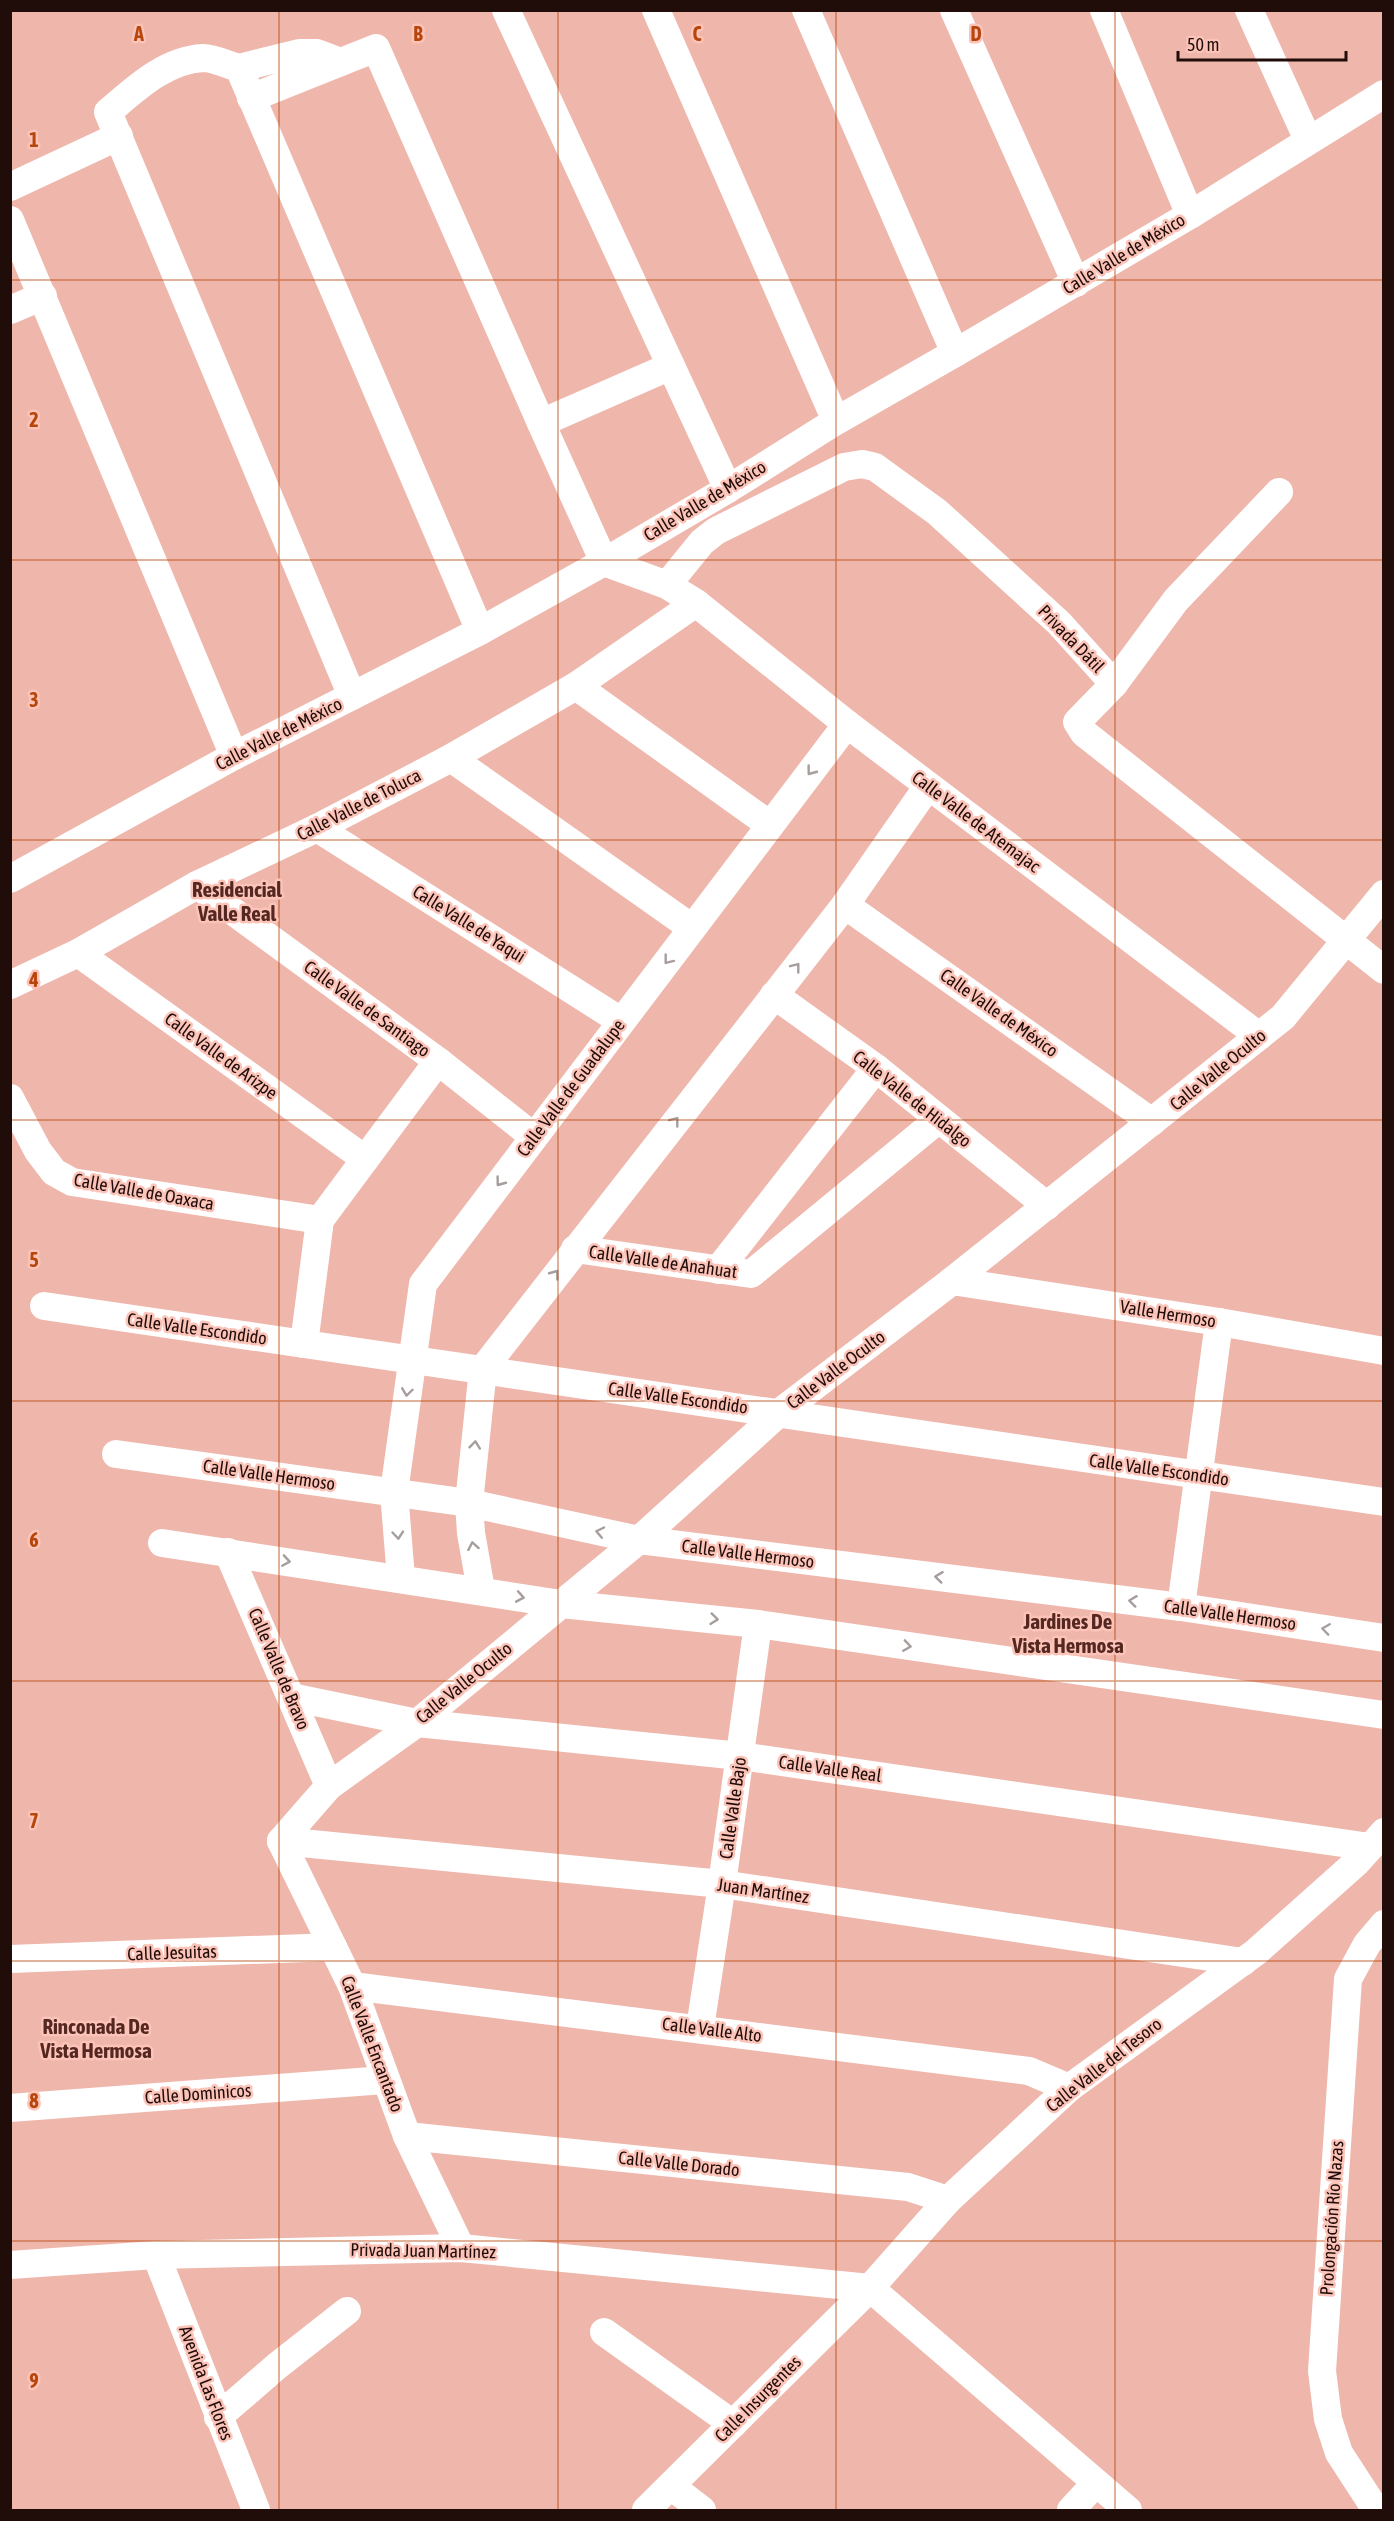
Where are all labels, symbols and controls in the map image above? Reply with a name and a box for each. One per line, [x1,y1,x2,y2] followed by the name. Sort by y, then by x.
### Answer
[133,22,144,45] text: A
[413,22,423,45] text: B
[693,22,702,45] text: C
[970,22,982,45] text: D
[1178,24,1346,62] scale bar
[1187,34,1219,55] text: 50 m
[29,128,39,151] text: 1
[1059,209,1189,298] street label: Calle Valle de México
[29,408,39,431] text: 2
[640,456,770,545] street label: Calle Valle de México
[1034,601,1109,677] street label: Privada Dátil
[29,688,39,711] text: 3
[212,693,345,774] street label: Calle Valle de México
[293,764,424,845] street label: Calle Valle de Toluca
[808,764,819,775] one-way arrow
[908,767,1045,877] street label: Calle Valle de Atemajac
[192,877,282,925] district label: Residencial Valle Real
[409,881,530,967] street label: Calle Valle de Yaqui
[665,953,676,964] one-way arrow
[300,956,434,1061] street label: Calle Valle de Santiago
[788,963,799,974] one-way arrow
[936,964,1062,1061] street label: Calle Valle de México
[28,968,39,991] text: 4
[161,1008,282,1103] street label: Calle Valle de Arizpe
[512,1015,629,1160] street label: Calle Valle de Guadalupe
[1166,1025,1270,1115] street label: Calle Valle Oculto
[849,1046,976,1151] street label: Calle Valle de Hidalgo
[668,1117,679,1128] one-way arrow
[72,1169,216,1214] street label: Calle Valle de Oaxaca
[496,1175,507,1186] one-way arrow
[588,1241,738,1282] street label: Calle Valle de Anahuat
[29,1248,39,1271] text: 5
[548,1270,559,1281] one-way arrow
[1119,1296,1218,1331] street label: Valle Hermoso
[126,1308,268,1349] street label: Calle Valle Escondido
[783,1326,889,1413] street label: Calle Valle Oculto
[607,1377,749,1418] street label: Calle Valle Escondido
[402,1388,414,1397] one-way arrow
[468,1440,481,1449] one-way arrow
[1088,1449,1230,1490] street label: Calle Valle Escondido
[202,1455,337,1494] street label: Calle Valle Hermoso
[596,1526,606,1539] one-way arrow
[29,1528,39,1551] text: 6
[391,1530,404,1539] one-way arrow
[681,1535,815,1572] street label: Calle Valle Hermoso
[468,1542,480,1551] one-way arrow
[282,1554,291,1566] one-way arrow
[935,1572,944,1584] one-way arrow
[516,1590,525,1602] one-way arrow
[1163,1595,1298,1634] street label: Calle Valle Hermoso
[1128,1596,1137,1608] one-way arrow
[244,1605,314,1733] street label: Calle Valle de Bravo
[1011,1609,1124,1657] district label: Jardines De Vista Hermosa
[710,1612,719,1625] one-way arrow
[1321,1623,1330,1635] one-way arrow
[412,1638,516,1728] street label: Calle Valle Oculto
[903,1639,912,1651] one-way arrow
[777,1751,883,1786] street label: Calle Valle Real
[715,1756,750,1860] street label: Calle Valle Bajo
[29,1809,39,1832] text: 7
[716,1874,811,1907] street label: Juan Martínez
[127,1940,217,1965] street label: Calle Jesuitas
[337,1973,408,2115] street label: Calle Valle Encantado
[661,2013,763,2046] street label: Calle Valle Alto
[1042,2013,1166,2116] street label: Calle Valle del Tesoro
[39,2014,152,2062] district label: Rinconada De Vista Hermosa
[144,2079,252,2108] street label: Calle Dominicos
[29,2089,39,2112] text: 8
[1316,2140,1347,2296] street label: Prolongación Río Nazas
[617,2147,741,2180] street label: Calle Valle Dorado
[350,2239,496,2262] street label: Privada Juan Martínez
[175,2323,238,2443] street label: Avenida Las Flores
[710,2351,805,2446] street label: Calle Insurgentes
[29,2369,39,2392] text: 9

